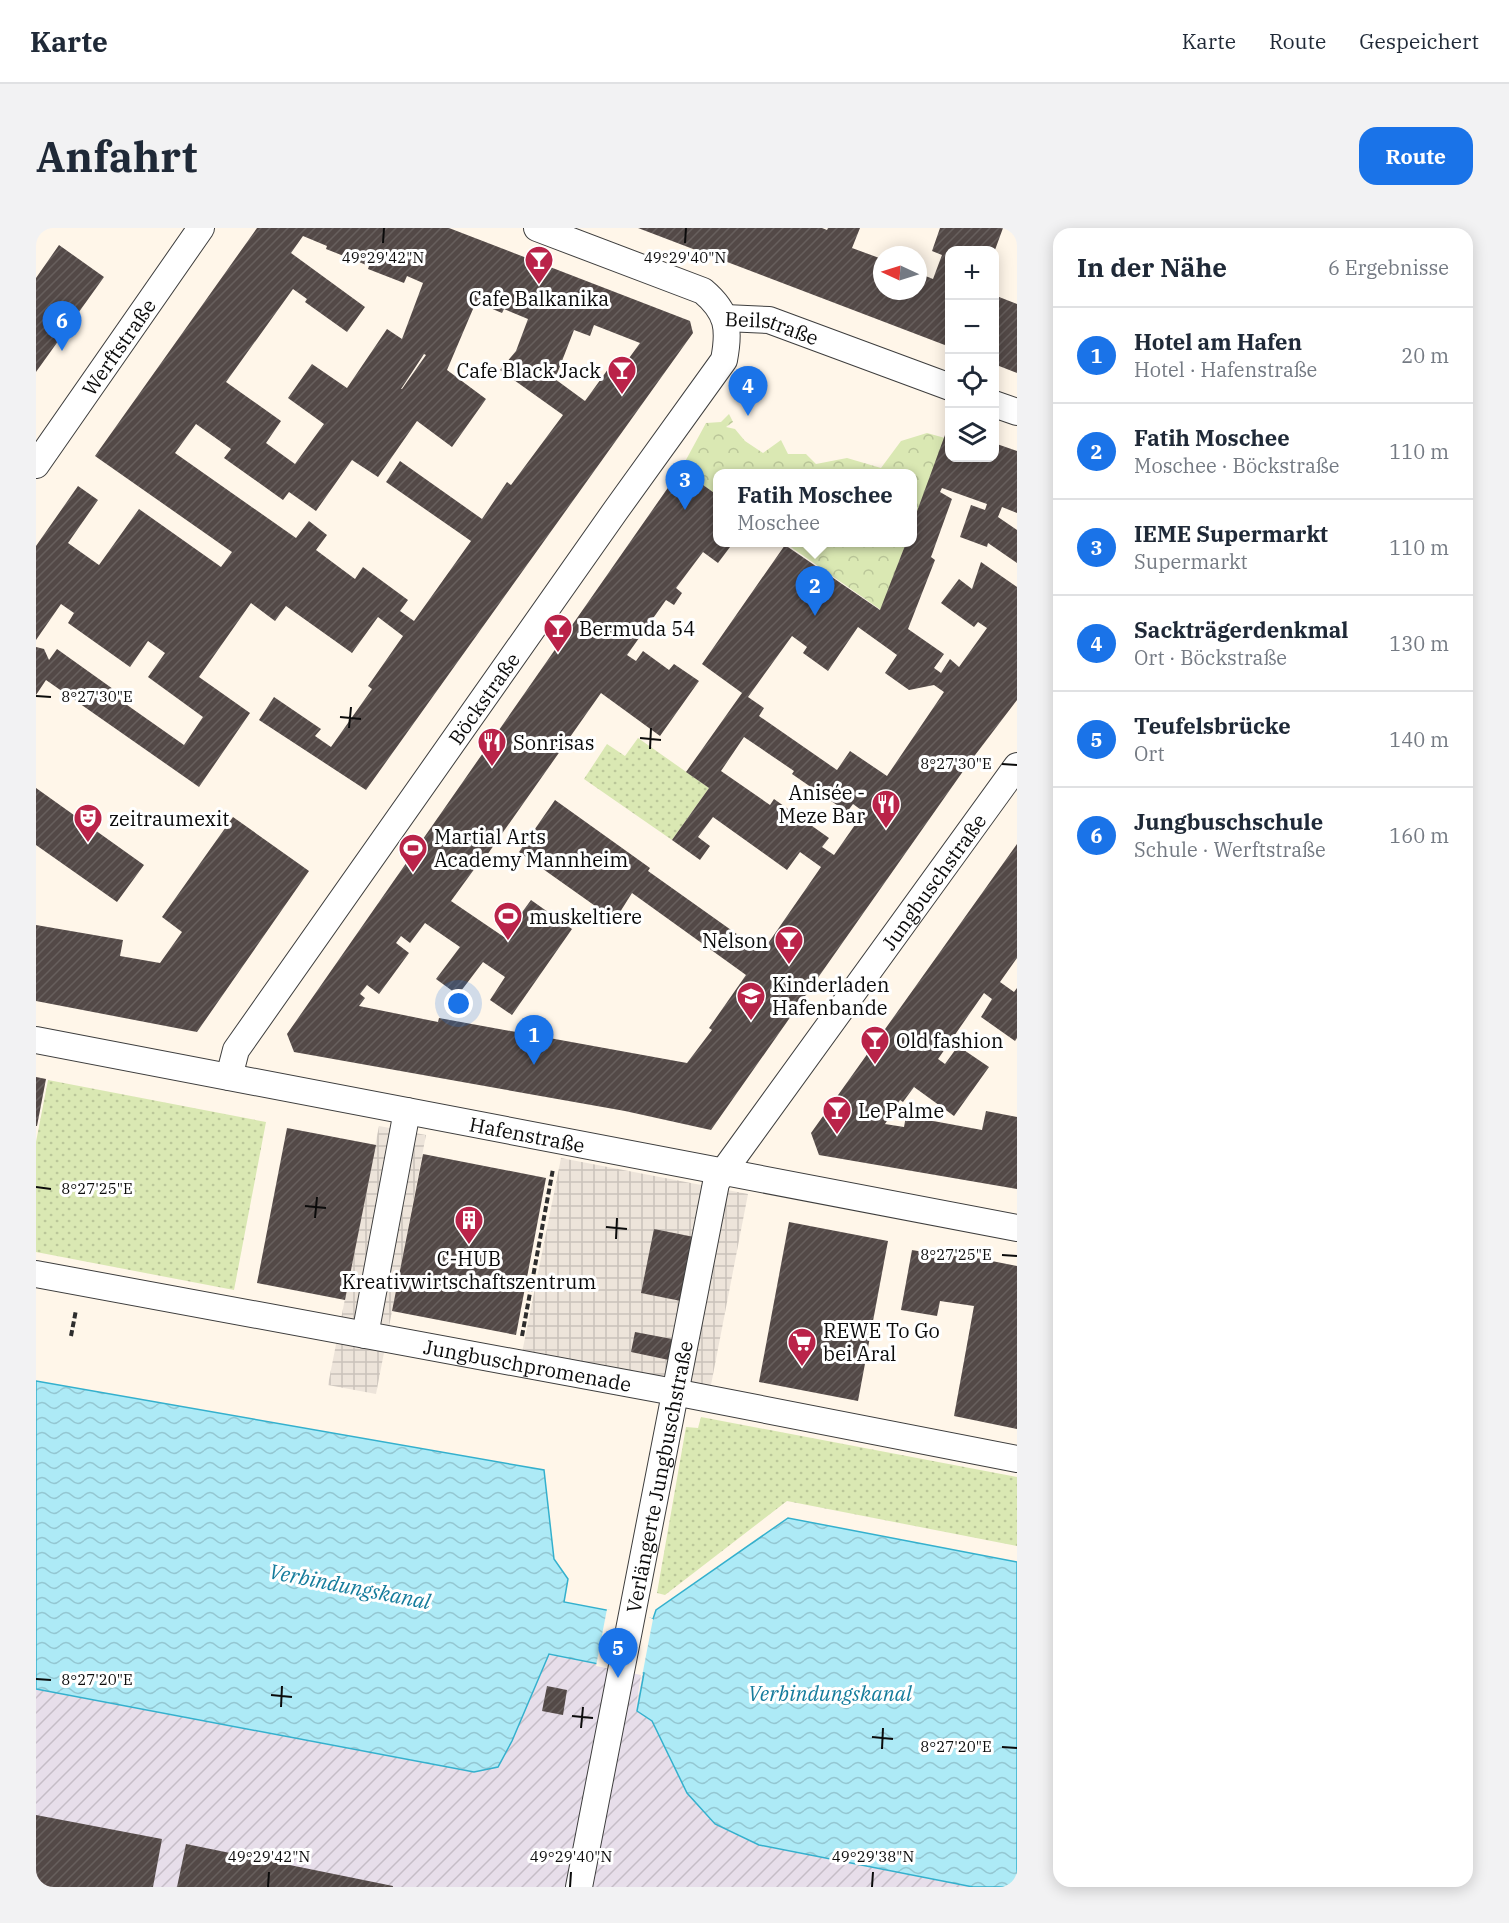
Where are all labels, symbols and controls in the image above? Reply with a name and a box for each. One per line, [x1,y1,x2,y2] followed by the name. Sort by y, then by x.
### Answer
[30,23,108,60] text: Karte
[1182,27,1236,55] text: Karte
[1269,27,1326,55] text: Route
[1359,27,1479,55] text: Gespeichert
[1359,127,1473,185] button: Route
[36,129,197,184] text: Anfahrt
[523,244,555,286] bar icon: Cafe Balkanika
[873,246,927,300] north arrow
[945,246,999,462] map controls
[945,246,999,300] button: +
[342,248,424,267] text: 49°29'42"N
[644,248,726,267] text: 49°29'40"N
[1077,250,1227,284] text: In der Nähe
[1328,254,1449,281] text: 6 Ergebnisse
[469,285,609,312] place label: Cafe Balkanika
[75,293,161,401] street label: Werftstraße
[945,300,999,354] button: −
[42,302,82,351] pin: 6
[724,305,823,351] street label: Beilstraße
[1134,327,1302,356] text: Hotel am Hafen
[1091,342,1103,369] text: 1
[1401,342,1449,369] text: 20 m
[606,354,638,396] bar icon: Cafe Black Jack
[945,354,999,408] button: locate
[1134,356,1317,383] text: Hotel · Hafenstraße
[456,357,601,384] place label: Cafe Black Jack
[728,366,768,416] pin: 4
[945,408,999,462] button: layers
[1134,423,1290,452] text: Fatih Moschee
[1091,438,1103,465] text: 2
[1389,438,1449,465] text: 110 m
[1134,452,1339,479] text: Moschee · Böckstraße
[666,460,704,510] pin: 3
[713,469,917,547] popup
[737,480,893,509] text: Fatih Moschee
[737,509,820,536] text: Moschee
[1134,519,1328,548] text: IEME Supermarkt
[1091,534,1103,561] text: 3
[1389,534,1449,561] text: 110 m
[1134,548,1248,575] text: Supermarkt
[796,566,834,616] pin: 2
[542,612,574,654] bar icon: Bermuda 54
[579,615,695,642] place label: Bermuda 54
[1134,615,1348,644] text: Sackträgerdenkmal
[1091,630,1103,657] text: 4
[1389,630,1449,657] text: 130 m
[1134,644,1287,671] text: Ort · Böckstraße
[442,647,525,750] street label: Böckstraße
[61,687,133,706] text: 8°27'30"E
[1134,711,1291,740] text: Teufelsbrücke
[476,726,508,768] restaurant icon: Sonrisas
[1091,726,1103,753] text: 5
[1389,726,1449,753] text: 140 m
[513,729,594,756] place label: Sonrisas
[1134,740,1164,767] text: Ort
[920,754,992,773] text: 8°27'30"E
[778,779,865,829] place label: Anisée - Meze Bar
[870,788,902,830] restaurant icon: Anisée - Meze Bar
[72,802,104,844] theatre icon: zeitraumexit
[109,805,229,832] place label: zeitraumexit
[1134,807,1323,836] text: Jungbuschschule
[875,808,992,955] street label: Jungbuschstraße
[1091,822,1103,849] text: 6
[1389,822,1449,849] text: 160 m
[434,823,628,873] place label: Martial Arts Academy Mannheim
[397,832,429,874] sports icon: Martial Arts Academy Mannheim
[1134,836,1326,863] text: Schule · Werftstraße
[492,900,524,942] sports icon: muskeltiere
[529,903,642,930] place label: muskeltiere
[773,924,805,966] bar icon: Nelson
[702,927,768,954] place label: Nelson
[772,971,890,1021] place label: Kinderladen Hafenbande
[735,980,767,1022] school or university icon: Kinderladen Hafenbande
[444,989,473,1018] your location
[514,1016,554,1065] pin: 1
[859,1024,891,1066] bar icon: Old fashion
[896,1027,1004,1054] place label: Old fashion
[821,1094,853,1136] bar icon: Le Palme
[858,1097,944,1124] place label: Le Palme
[467,1110,587,1158] street label: Hafenstraße
[61,1179,133,1198] text: 8°27'25"E
[453,1204,485,1246] building icon: C-HUB Kreativwirtschaftszentrum
[342,1245,596,1295] place label: C-HUB Kreativwirtschaftszentrum
[920,1245,992,1264] text: 8°27'25"E
[823,1317,940,1367] place label: REWE To Go bei Aral
[786,1326,818,1368] supermarket icon: REWE To Go bei Aral
[422,1332,634,1397] street label: Jungbuschpromenade
[619,1338,699,1615] street label: Verlängerte Jungbuschstraße
[267,1557,434,1616] water label: Verbindungskanal
[598,1628,638,1678] pin: 5
[61,1670,133,1689] text: 8°27'20"E
[748,1679,913,1707] water label: Verbindungskanal
[920,1737,992,1756] text: 8°27'20"E
[228,1847,310,1866] text: 49°29'42"N
[530,1847,612,1866] text: 49°29'40"N
[832,1847,914,1866] text: 49°29'38"N

